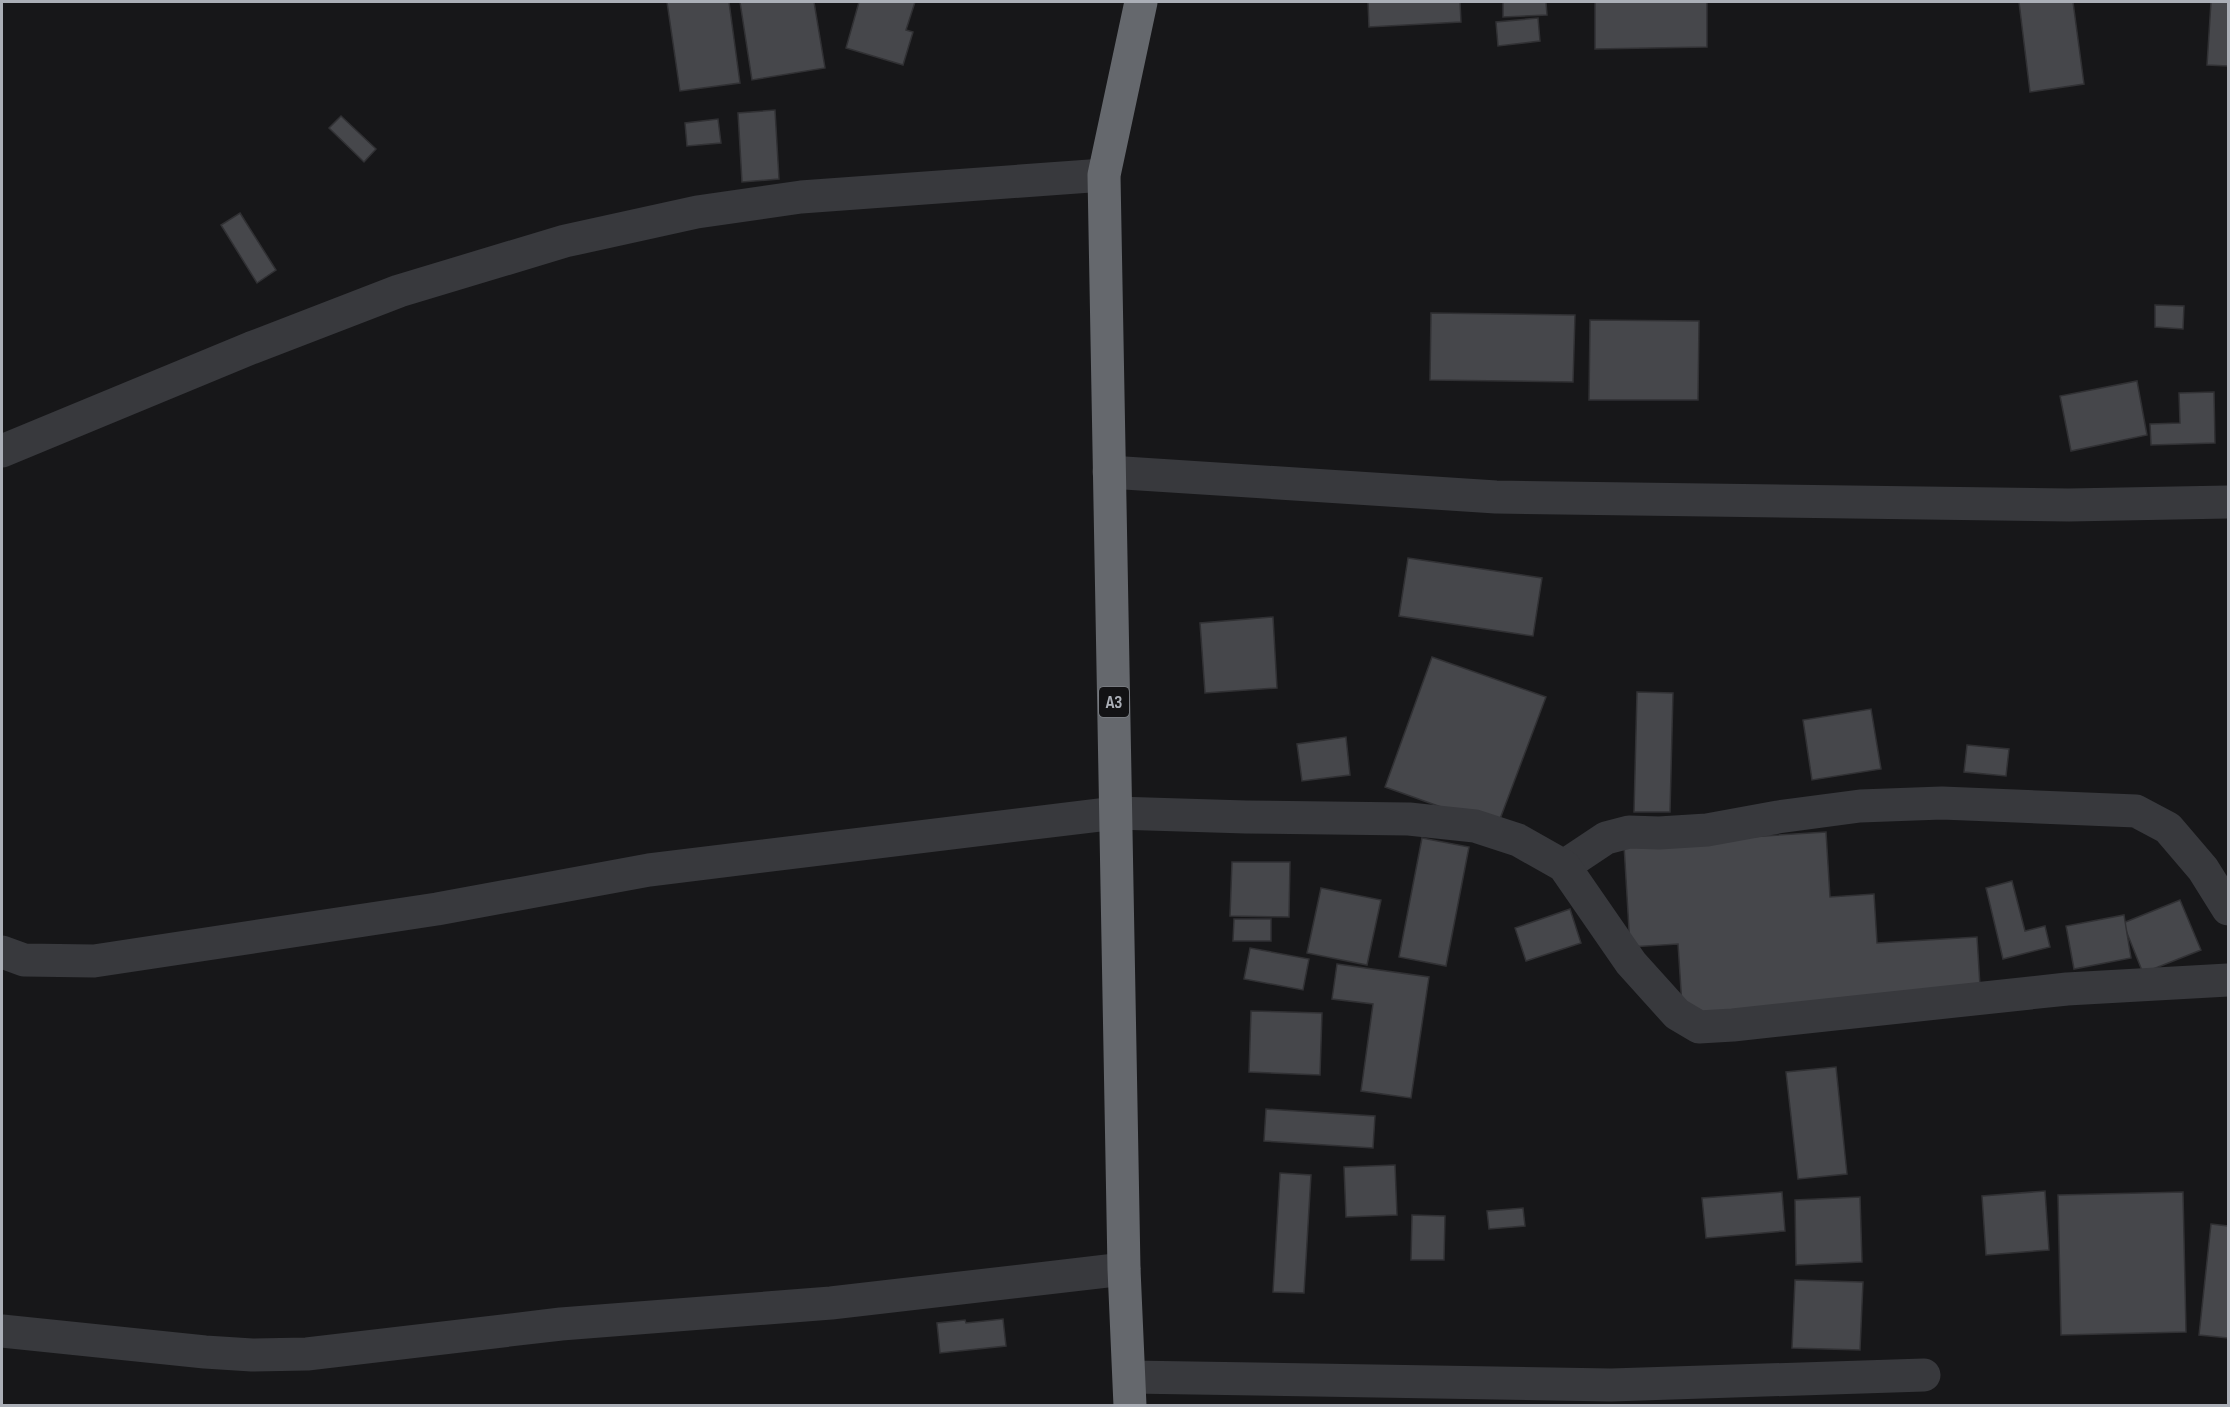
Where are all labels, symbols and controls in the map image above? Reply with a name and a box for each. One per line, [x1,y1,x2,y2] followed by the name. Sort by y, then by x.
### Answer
[1099,687,1129,717] road number: A3

